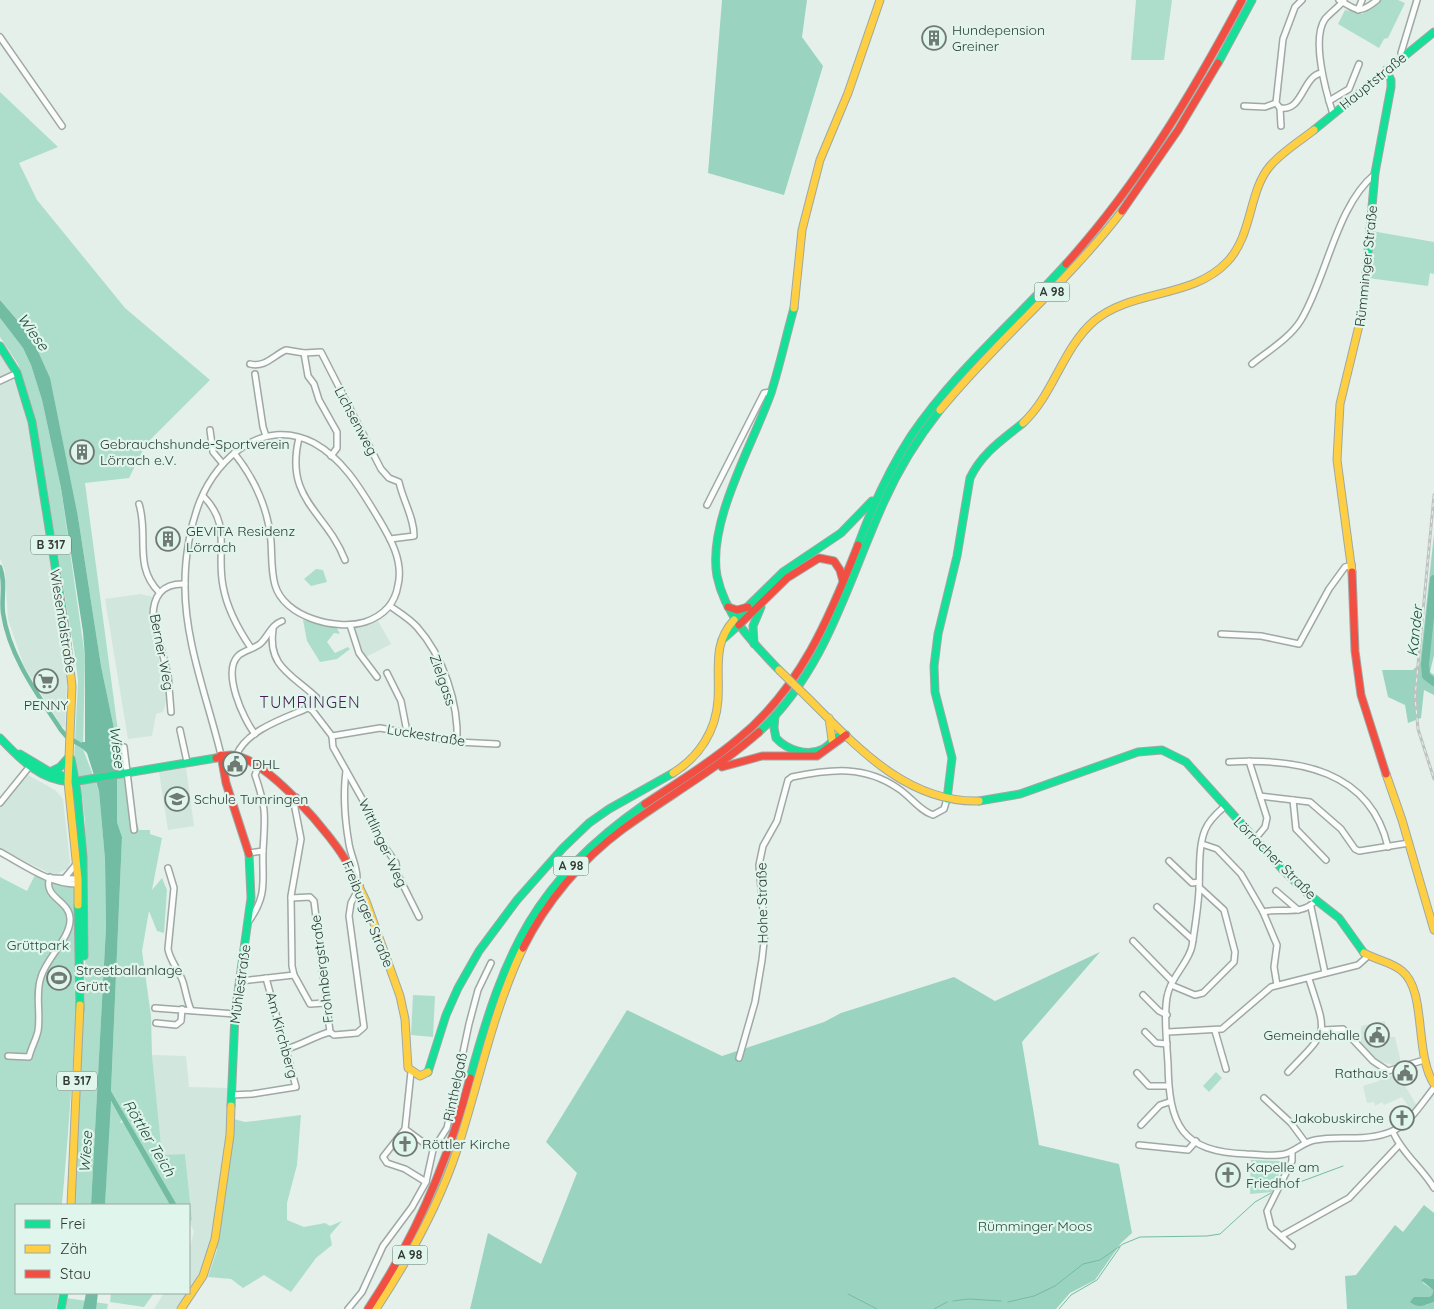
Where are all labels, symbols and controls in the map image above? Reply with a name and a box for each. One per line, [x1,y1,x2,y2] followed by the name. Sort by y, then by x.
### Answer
[952,21,1045,55] place label: Hundepension Greiner
[921,25,947,51] building icon: Hundepension Greiner
[1336,48,1410,114] street label: Hauptstraße
[1351,204,1381,328] street label: Rümminger Straße
[1034,282,1070,302] road number: A 98
[13,309,54,355] water label: Wiese
[330,384,382,458] street label: Lichsenweg
[100,435,290,469] place label: Gebrauchshunde-Sportverein Lörrach e.V.
[69,439,95,465] building icon: Gebrauchshunde-Sportverein Lörrach e.V.
[186,522,295,556] place label: GEVITA Residenz Lörrach
[155,526,181,552] building icon: GEVITA Residenz Lörrach
[31,536,71,554] road number: B 317
[46,568,80,674] street label: Wiesentalstraße
[1402,602,1427,657] water label: Kander
[146,612,178,692] street label: Berner Weg
[426,652,460,708] street label: Zielgass
[33,668,59,694] supermarket icon: PENNY
[259,692,361,712] district label: TUMRINGEN
[24,696,68,714] place label: PENNY
[385,720,467,750] street label: Luckestraße
[106,725,130,769] water label: Wiese
[222,751,248,777] public building icon: DHL
[252,755,280,773] place label: DHL
[164,786,190,812] school or university icon: Schule Tumringen
[194,790,308,808] place label: Schule Tumringen
[355,796,411,890] street label: Wittlinger Weg
[1230,813,1320,903] street label: Lörracher Straße
[554,856,588,876] road number: A 98
[338,858,398,970] street label: Freiburger Straße
[752,862,772,944] street label: Hohe Straße
[306,914,338,1024] street label: Frohnbergstraße
[7,936,69,954] park label: Grüttpark
[226,943,254,1025] street label: Mühlestraße
[76,961,182,995] place label: Streetballanlage Grütt
[46,965,72,991] sports icon: Streetballanlage Grütt
[262,990,302,1080] street label: Am Kirchberg
[1364,1022,1390,1048] public building icon: Gemeindehalle
[1264,1026,1360,1044] place label: Gemeindehalle
[439,1051,471,1123] street label: Rinthelgaß
[1392,1060,1418,1086] public building icon: Rathaus
[1335,1064,1388,1082] place label: Rathaus
[57,1072,97,1090] road number: B 317
[119,1096,180,1180] water label: Röttler Teich
[1389,1105,1415,1131] church icon: Jakobuskirche
[1290,1109,1384,1127] place label: Jakobuskirche
[75,1130,96,1173] water label: Wiese
[392,1131,418,1157] church icon: Röttler Kirche
[422,1135,510,1153] place label: Röttler Kirche
[1246,1158,1320,1192] place label: Kapelle am Friedhof
[1215,1162,1241,1188] church icon: Kapelle am Friedhof
[15,1204,190,1294] legend
[60,1214,86,1233] text: Frei
[978,1217,1092,1235] park label: Rümminger Moos
[60,1239,87,1258] text: Zäh
[392,1246,428,1264] road number: A 98
[60,1264,91,1283] text: Stau

